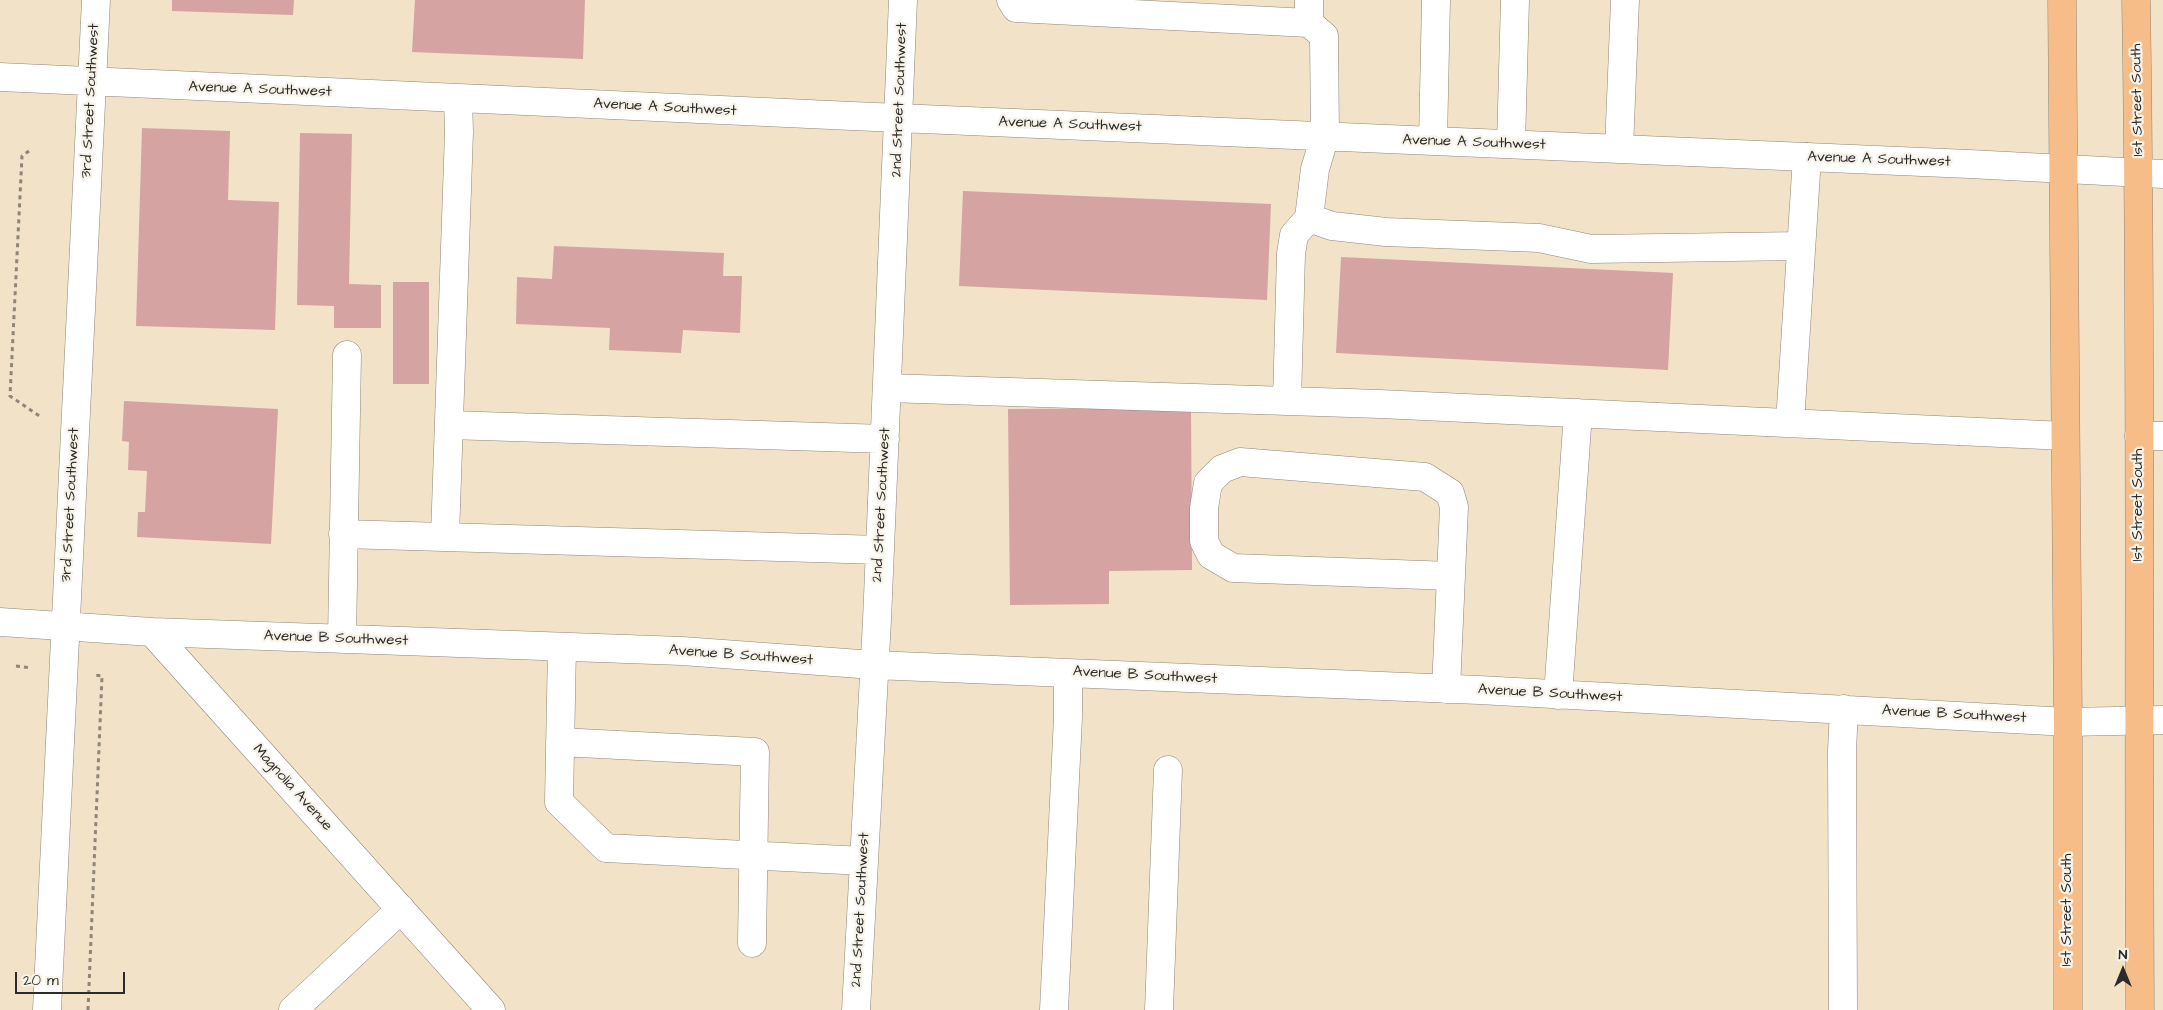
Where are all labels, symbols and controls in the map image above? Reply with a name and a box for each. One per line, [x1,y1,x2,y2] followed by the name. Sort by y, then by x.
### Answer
[888,22,912,178] street label: 2nd Street Southwest
[78,23,104,179] street label: 3rd Street Southwest
[2128,43,2148,157] street label: 1st Street South
[188,79,332,101] street label: Avenue A Southwest
[593,95,737,121] street label: Avenue A Southwest
[998,114,1142,136] street label: Avenue A Southwest
[1402,132,1546,154] street label: Avenue A Southwest
[1807,149,1951,171] street label: Avenue A Southwest
[58,427,84,583] street label: 3rd Street Southwest
[869,427,895,583] street label: 2nd Street Southwest
[2130,449,2148,561] street label: 1st Street South
[264,627,408,651] street label: Avenue B Southwest
[668,642,814,670] street label: Avenue B Southwest
[1072,663,1218,689] street label: Avenue B Southwest
[1477,681,1623,707] street label: Avenue B Southwest
[1881,702,2027,728] street label: Avenue B Southwest
[248,741,336,835] street label: Magnolia Avenue
[848,832,874,988] street label: 2nd Street Southwest
[2059,854,2077,966] street label: 1st Street South
[2098,945,2148,995] north arrow
[2119,945,2127,965] text: N
[18,962,128,994] scale bar
[23,970,59,991] text: 20 m

